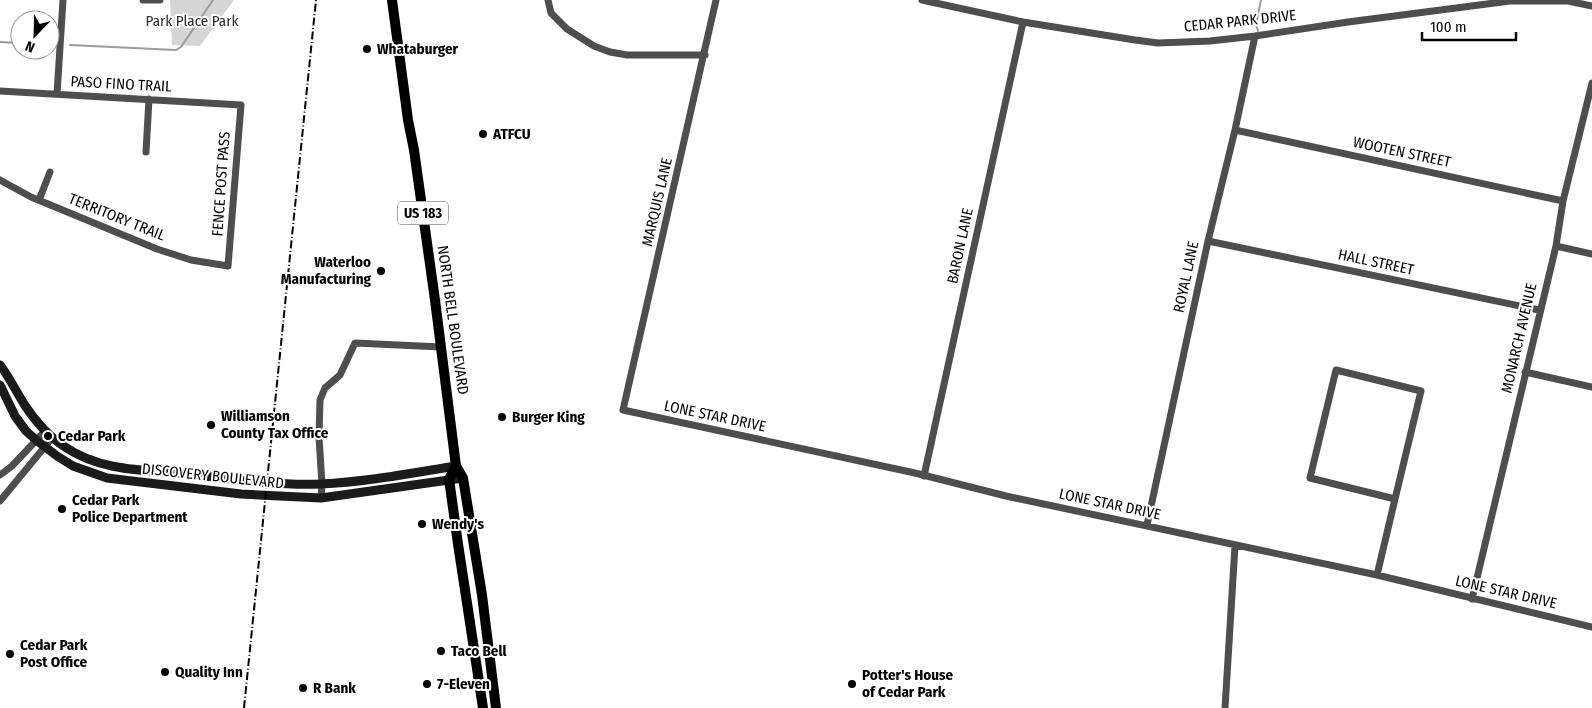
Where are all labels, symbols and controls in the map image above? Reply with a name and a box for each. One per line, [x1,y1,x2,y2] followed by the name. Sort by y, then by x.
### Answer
[1183,6,1297,36] street label: CEDAR PARK DRIVE
[10,10,60,60] north arrow
[1422,10,1516,42] scale bar
[146,12,238,30] park label: Park Place Park
[1430,18,1467,36] text: 100 m
[23,37,37,56] text: N
[377,40,458,58] place label: Whataburger
[361,43,373,55] marker: Whataburger
[70,72,172,96] street label: PASO FINO TRAIL
[492,125,531,143] place label: ATFCU
[477,128,489,140] marker: ATFCU
[208,131,234,237] street label: FENCE POST PASS
[1352,133,1453,171] street label: WOOTEN STREET
[638,156,676,248] street label: MARQUIS LANE
[66,189,168,245] street label: TERRITORY TRAIL
[398,202,448,224] road number: US 183
[943,207,977,285] street label: BARON LANE
[1170,240,1202,314] street label: ROYAL LANE
[434,244,472,396] street label: NORTH BELL BOULEVARD
[1336,245,1416,279] street label: HALL STREET
[281,253,372,288] place label: Waterloo Manufacturing
[375,265,387,277] marker: Waterloo Manufacturing
[1498,281,1540,395] street label: MONARCH AVENUE
[663,396,767,436] street label: LONE STAR DRIVE
[221,407,329,442] place label: Williamson County Tax Office
[512,408,585,426] place label: Burger King
[496,411,508,423] marker: Burger King
[205,419,217,431] marker: Williamson County Tax Office
[58,427,126,445] place label: Cedar Park
[42,430,54,442] marker: Cedar Park
[141,460,285,492] street label: DISCOVERY BOULEVARD
[1058,484,1162,524] street label: LONE STAR DRIVE
[72,491,188,526] place label: Cedar Park Police Department
[56,503,68,515] marker: Cedar Park Police Department
[432,515,484,533] place label: Wendy's
[416,518,428,530] marker: Wendy's
[1454,572,1558,612] street label: LONE STAR DRIVE
[20,636,88,671] place label: Cedar Park Post Office
[451,642,508,660] place label: Taco Bell
[435,645,447,657] marker: Taco Bell
[4,648,16,660] marker: Cedar Park Post Office
[175,663,243,681] place label: Quality Inn
[159,666,171,678] marker: Quality Inn
[862,666,954,701] place label: Potter's House of Cedar Park
[437,675,490,693] place label: 7-Eleven
[421,678,433,690] marker: 7-Eleven
[846,678,858,690] marker: Potter's House of Cedar Park
[313,679,356,697] place label: R Bank
[297,682,309,694] marker: R Bank

